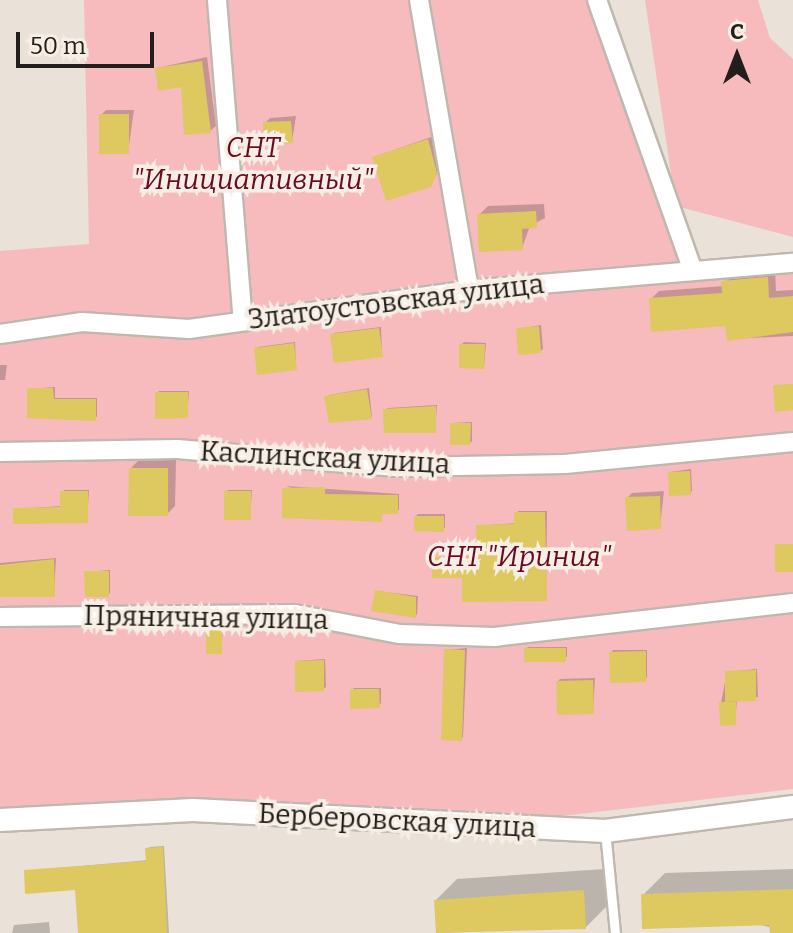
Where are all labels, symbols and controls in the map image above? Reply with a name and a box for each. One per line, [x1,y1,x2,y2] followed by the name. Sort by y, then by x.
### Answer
[20,16,158,66] scale bar
[697,16,777,96] north arrow
[730,18,744,45] text: С
[30,32,86,60] text: 50 m
[133,131,373,197] park label: СНТ "Инициативный"
[246,267,546,337] street label: Златоустовская улица
[199,435,451,481] street label: Каслинская улица
[427,540,611,574] park label: СНТ "Ириния"
[83,599,329,637] street label: Пряничная улица
[257,797,537,845] street label: Берберовская улица

